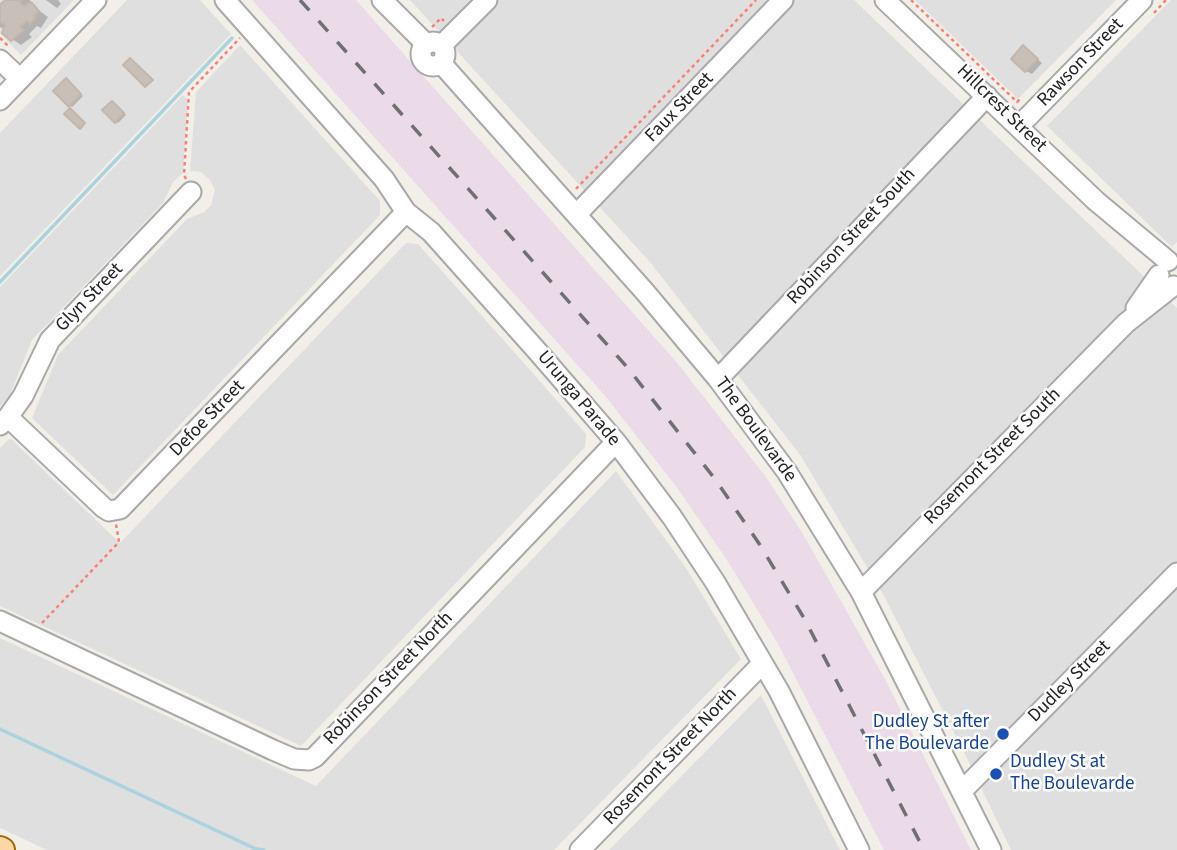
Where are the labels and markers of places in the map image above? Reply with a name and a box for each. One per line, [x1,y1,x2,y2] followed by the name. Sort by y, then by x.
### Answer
[865,712,989,756] place label: Dudley St after The Boulevarde
[995,726,1011,742] marker: Dudley St after The Boulevarde
[1010,752,1134,796] place label: Dudley St at The Boulevarde
[988,766,1004,782] marker: Dudley St at The Boulevarde

